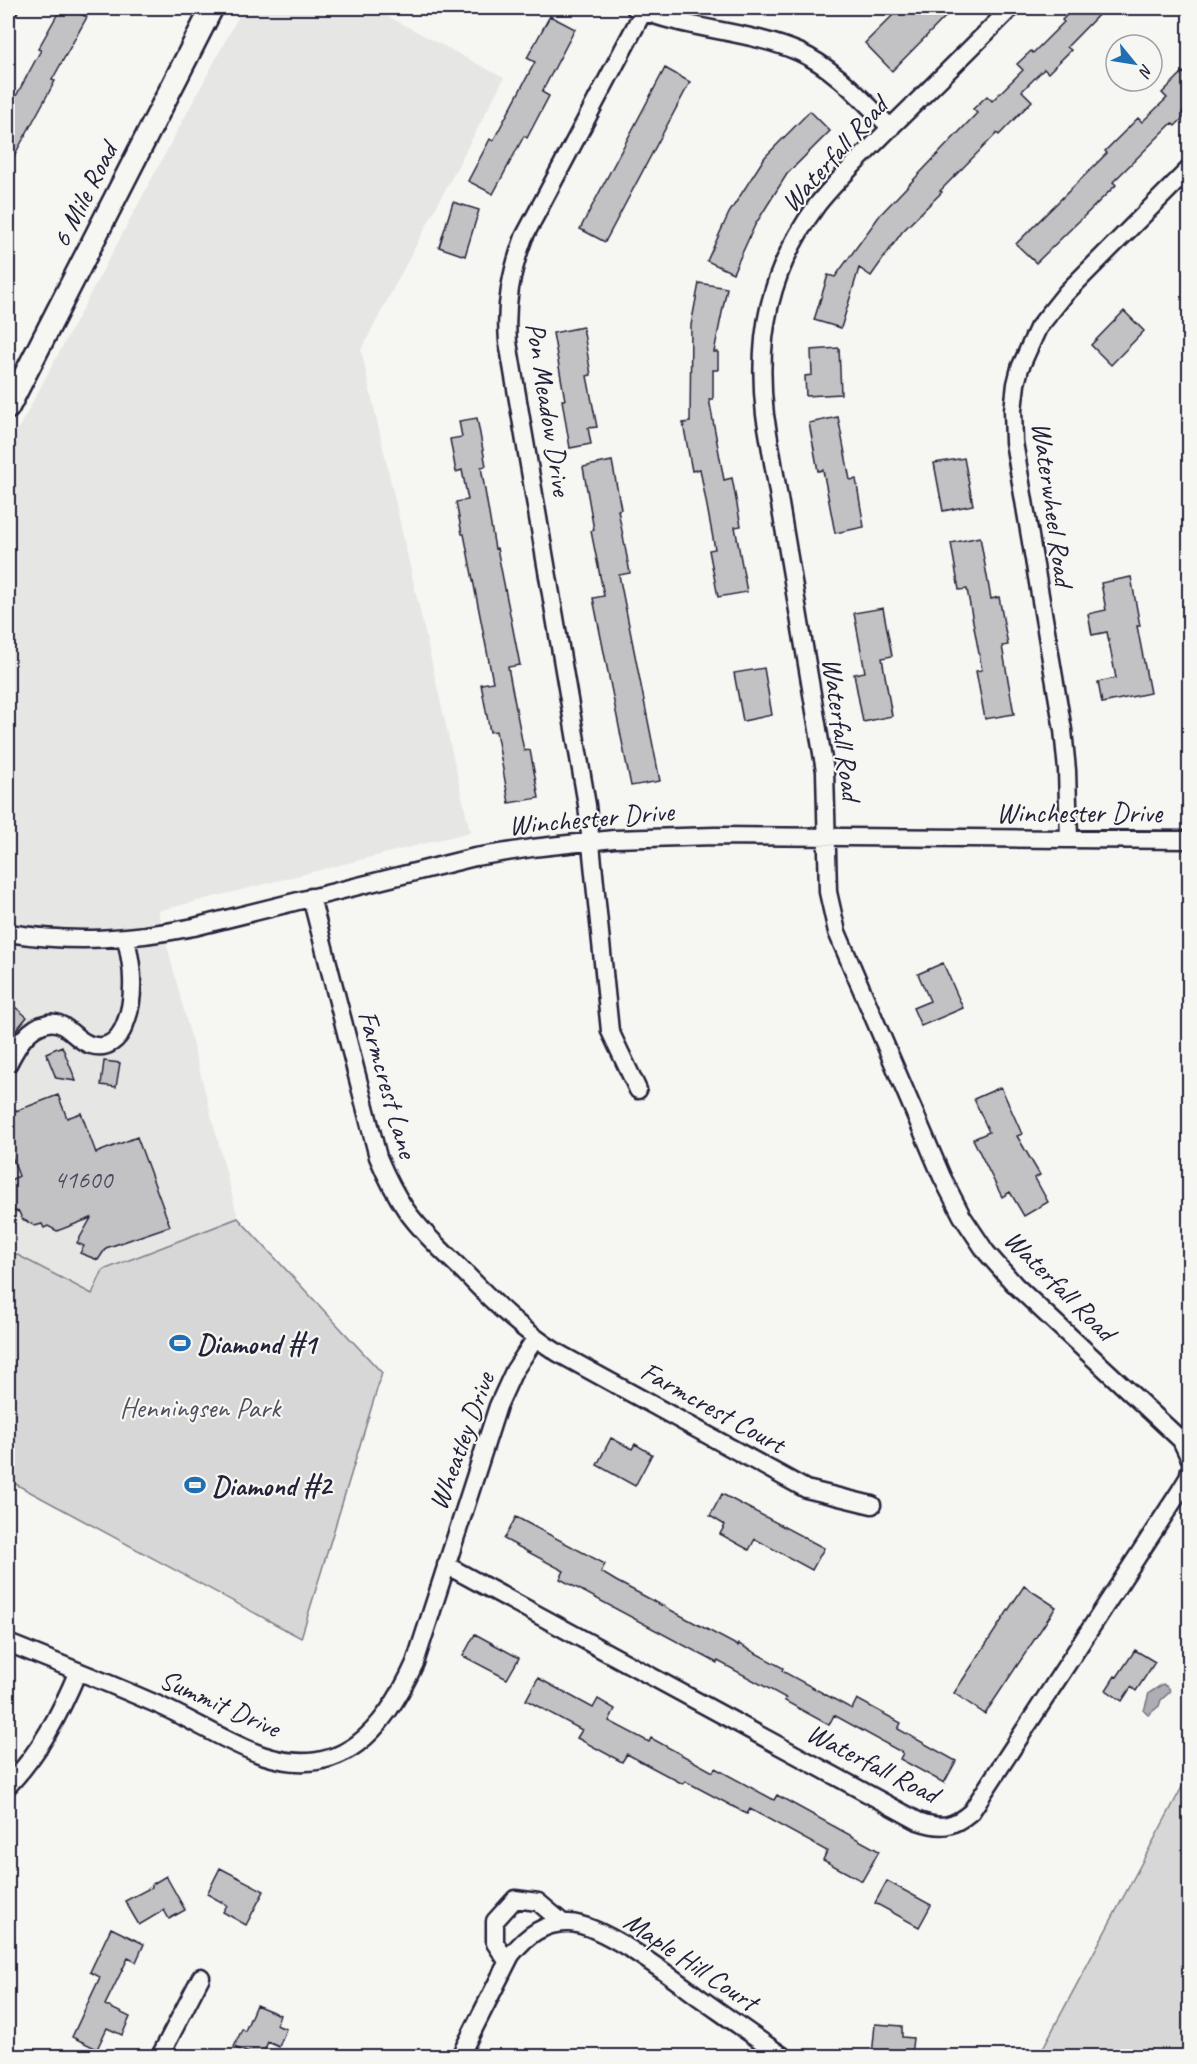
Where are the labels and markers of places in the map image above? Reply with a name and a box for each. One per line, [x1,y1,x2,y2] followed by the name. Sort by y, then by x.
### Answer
[197,1326,319,1361] place label: Diamond #1
[168,1331,192,1355] sports icon: Diamond #1
[212,1468,333,1503] place label: Diamond #2
[183,1473,207,1497] sports icon: Diamond #2

